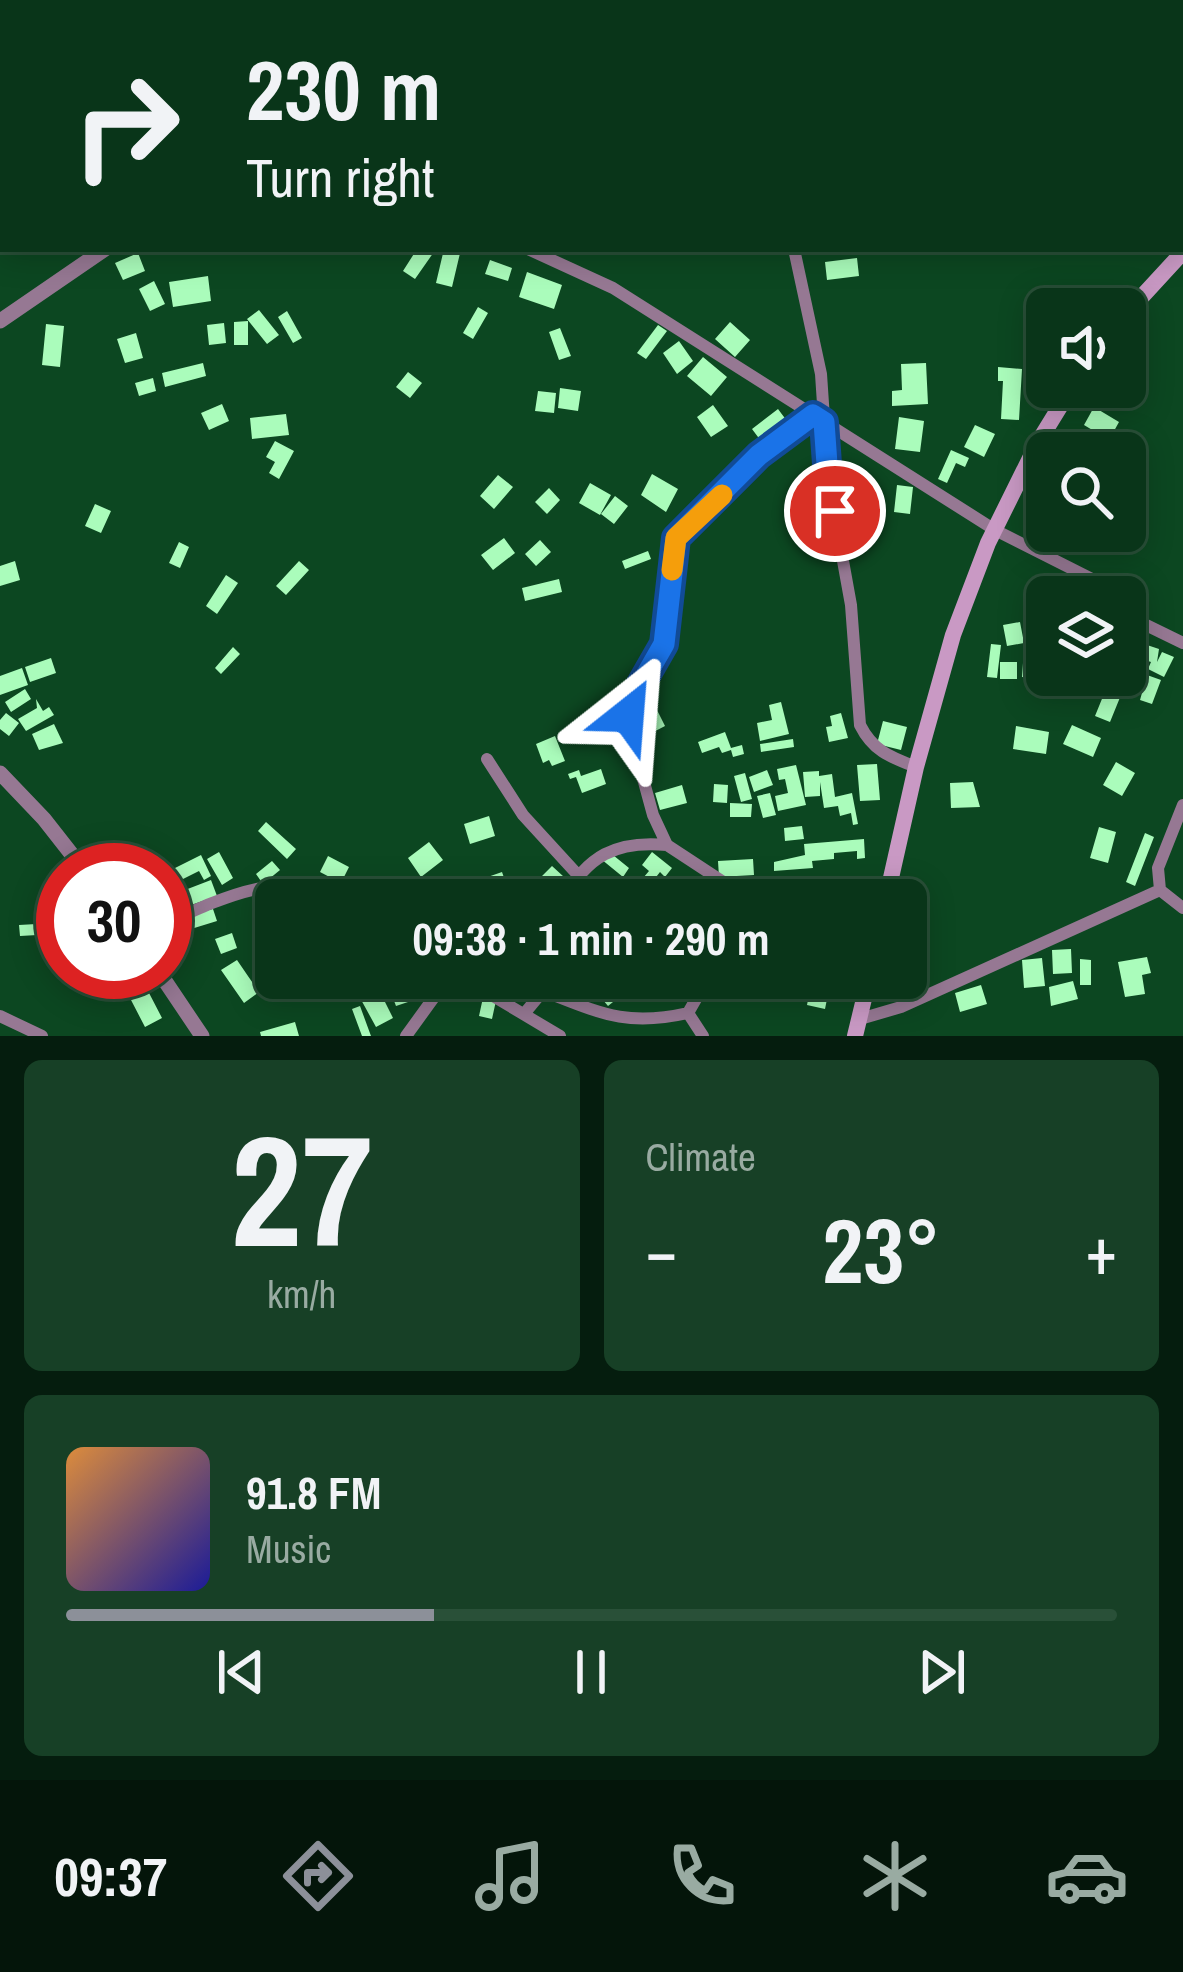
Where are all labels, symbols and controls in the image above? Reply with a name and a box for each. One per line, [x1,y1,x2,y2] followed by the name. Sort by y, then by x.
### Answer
[246,33,441,146] text: 230 m
[48,48,204,204] icon: right
[246,141,434,214] text: Turn right
[1026,288,1146,696] map controls
[1026,288,1146,408] button: sound
[1026,432,1146,552] button: search
[784,460,886,562] pin
[802,478,868,544] icon: arrive
[1026,576,1146,696] button: layers
[565,652,691,778] position arrow
[36,843,192,999] speed limit sign: 30
[413,908,769,969] text: 09:38 · 1 min · 290 m
[231,1085,373,1295] text: 27
[646,1131,756,1183] text: Climate
[822,1190,940,1311] text: 23°
[646,1206,677,1295] text: −
[1085,1206,1117,1295] text: +
[267,1268,336,1320] text: km/h
[246,1462,381,1523] text: 91.8 FM
[246,1523,331,1575] text: Music
[208,1639,274,1705] icon: previous
[558,1639,624,1705] icon: pause
[909,1639,975,1705] icon: next
[276,1834,360,1918] icon: directions
[468,1834,552,1918] icon: music
[660,1834,744,1918] icon: phone
[853,1834,937,1918] icon: climate
[1045,1834,1129,1918] icon: car
[54,1840,167,1913] text: 09:37

